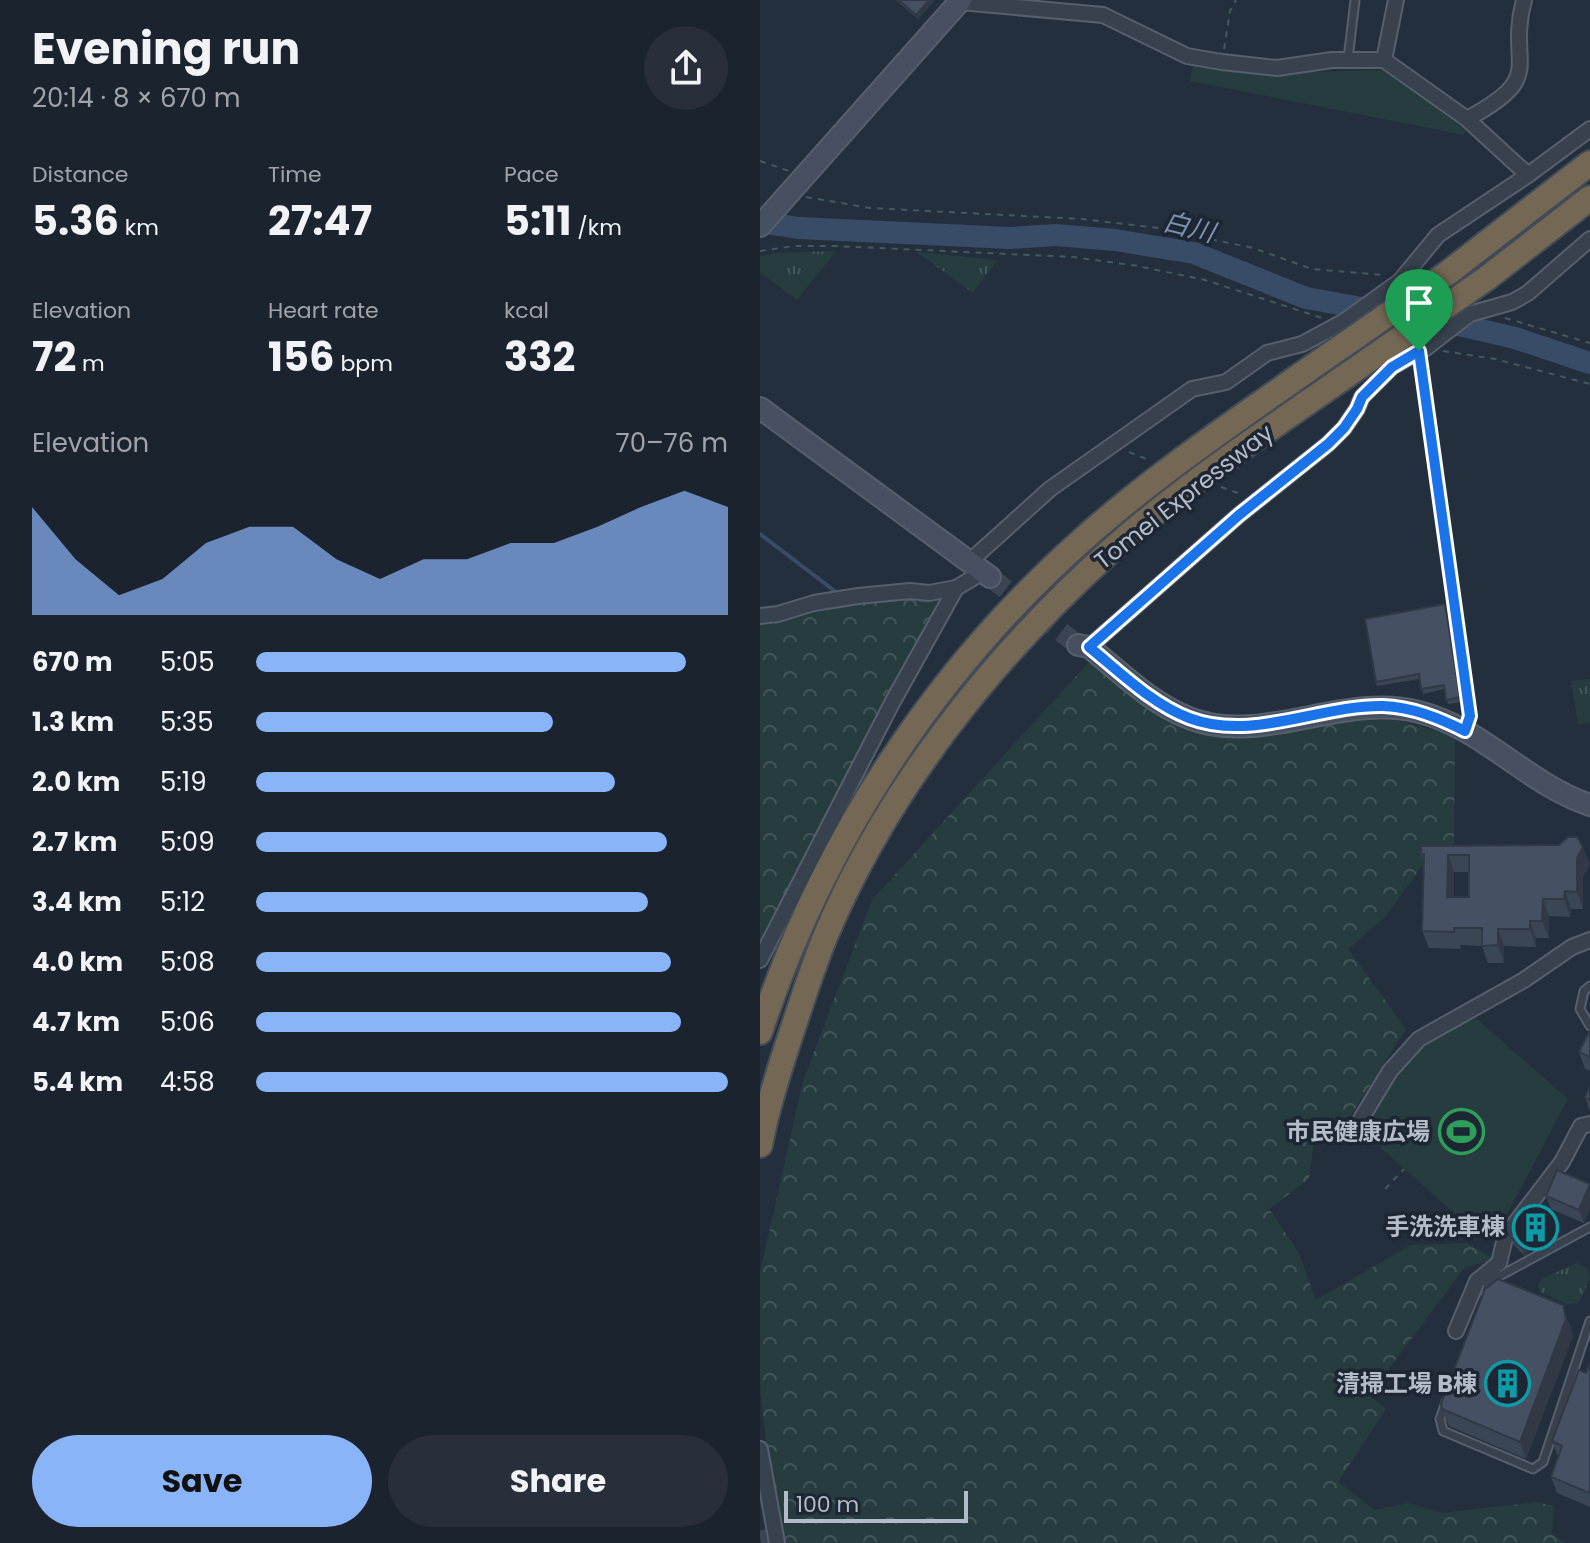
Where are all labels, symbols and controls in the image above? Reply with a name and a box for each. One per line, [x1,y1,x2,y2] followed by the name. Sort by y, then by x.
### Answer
[32,18,300,79] text: Evening run
[644,26,728,110] button: share
[32,80,241,116] text: 20:14 · 8 × 670 m
[32,159,128,190] text: Distance
[268,159,322,190] text: Time
[504,159,559,190] text: Pace
[32,193,119,249] text: 5.36
[268,193,372,249] text: 27:47
[504,193,571,249] text: 5:11
[1159,203,1221,251] water label: 白川
[119,212,159,243] text: km
[571,212,622,243] text: /km
[1385,269,1453,351] pin
[1397,281,1441,325] icon: arrive
[32,295,131,326] text: Elevation
[268,295,379,326] text: Heart rate
[504,295,549,326] text: kcal
[32,329,76,385] text: 72
[268,329,335,385] text: 156
[504,329,575,385] text: 332
[76,348,105,379] text: m
[335,348,393,379] text: bpm
[1087,416,1280,577] street label: Tomei Expressway
[32,425,149,461] text: Elevation
[615,425,728,461] text: 70–76 m
[32,644,112,680] text: 670 m
[160,644,215,680] text: 5:05
[32,704,114,740] text: 1.3 km
[160,704,214,740] text: 5:35
[32,764,120,800] text: 2.0 km
[160,764,207,800] text: 5:19
[32,824,117,860] text: 2.7 km
[160,824,215,860] text: 5:09
[32,884,122,920] text: 3.4 km
[160,884,205,920] text: 5:12
[32,944,123,980] text: 4.0 km
[160,944,215,980] text: 5:08
[32,1004,120,1040] text: 4.7 km
[160,1004,215,1040] text: 5:06
[32,1064,123,1100] text: 5.4 km
[160,1064,215,1100] text: 4:58
[1437,1108,1485,1156] sports icon: 市民健康広場
[1286,1115,1430,1148] place label: 市民健康広場
[1512,1203,1560,1251] building icon: 手洗洗車棟
[1385,1210,1505,1243] place label: 手洗洗車棟
[1484,1360,1532,1408] building icon: 清掃工場 B棟
[1336,1367,1477,1400] place label: 清掃工場 B棟
[32,1435,372,1527] button: Save
[388,1435,728,1527] button: Share
[784,1487,968,1523] scale bar
[796,1489,859,1520] text: 100 m

